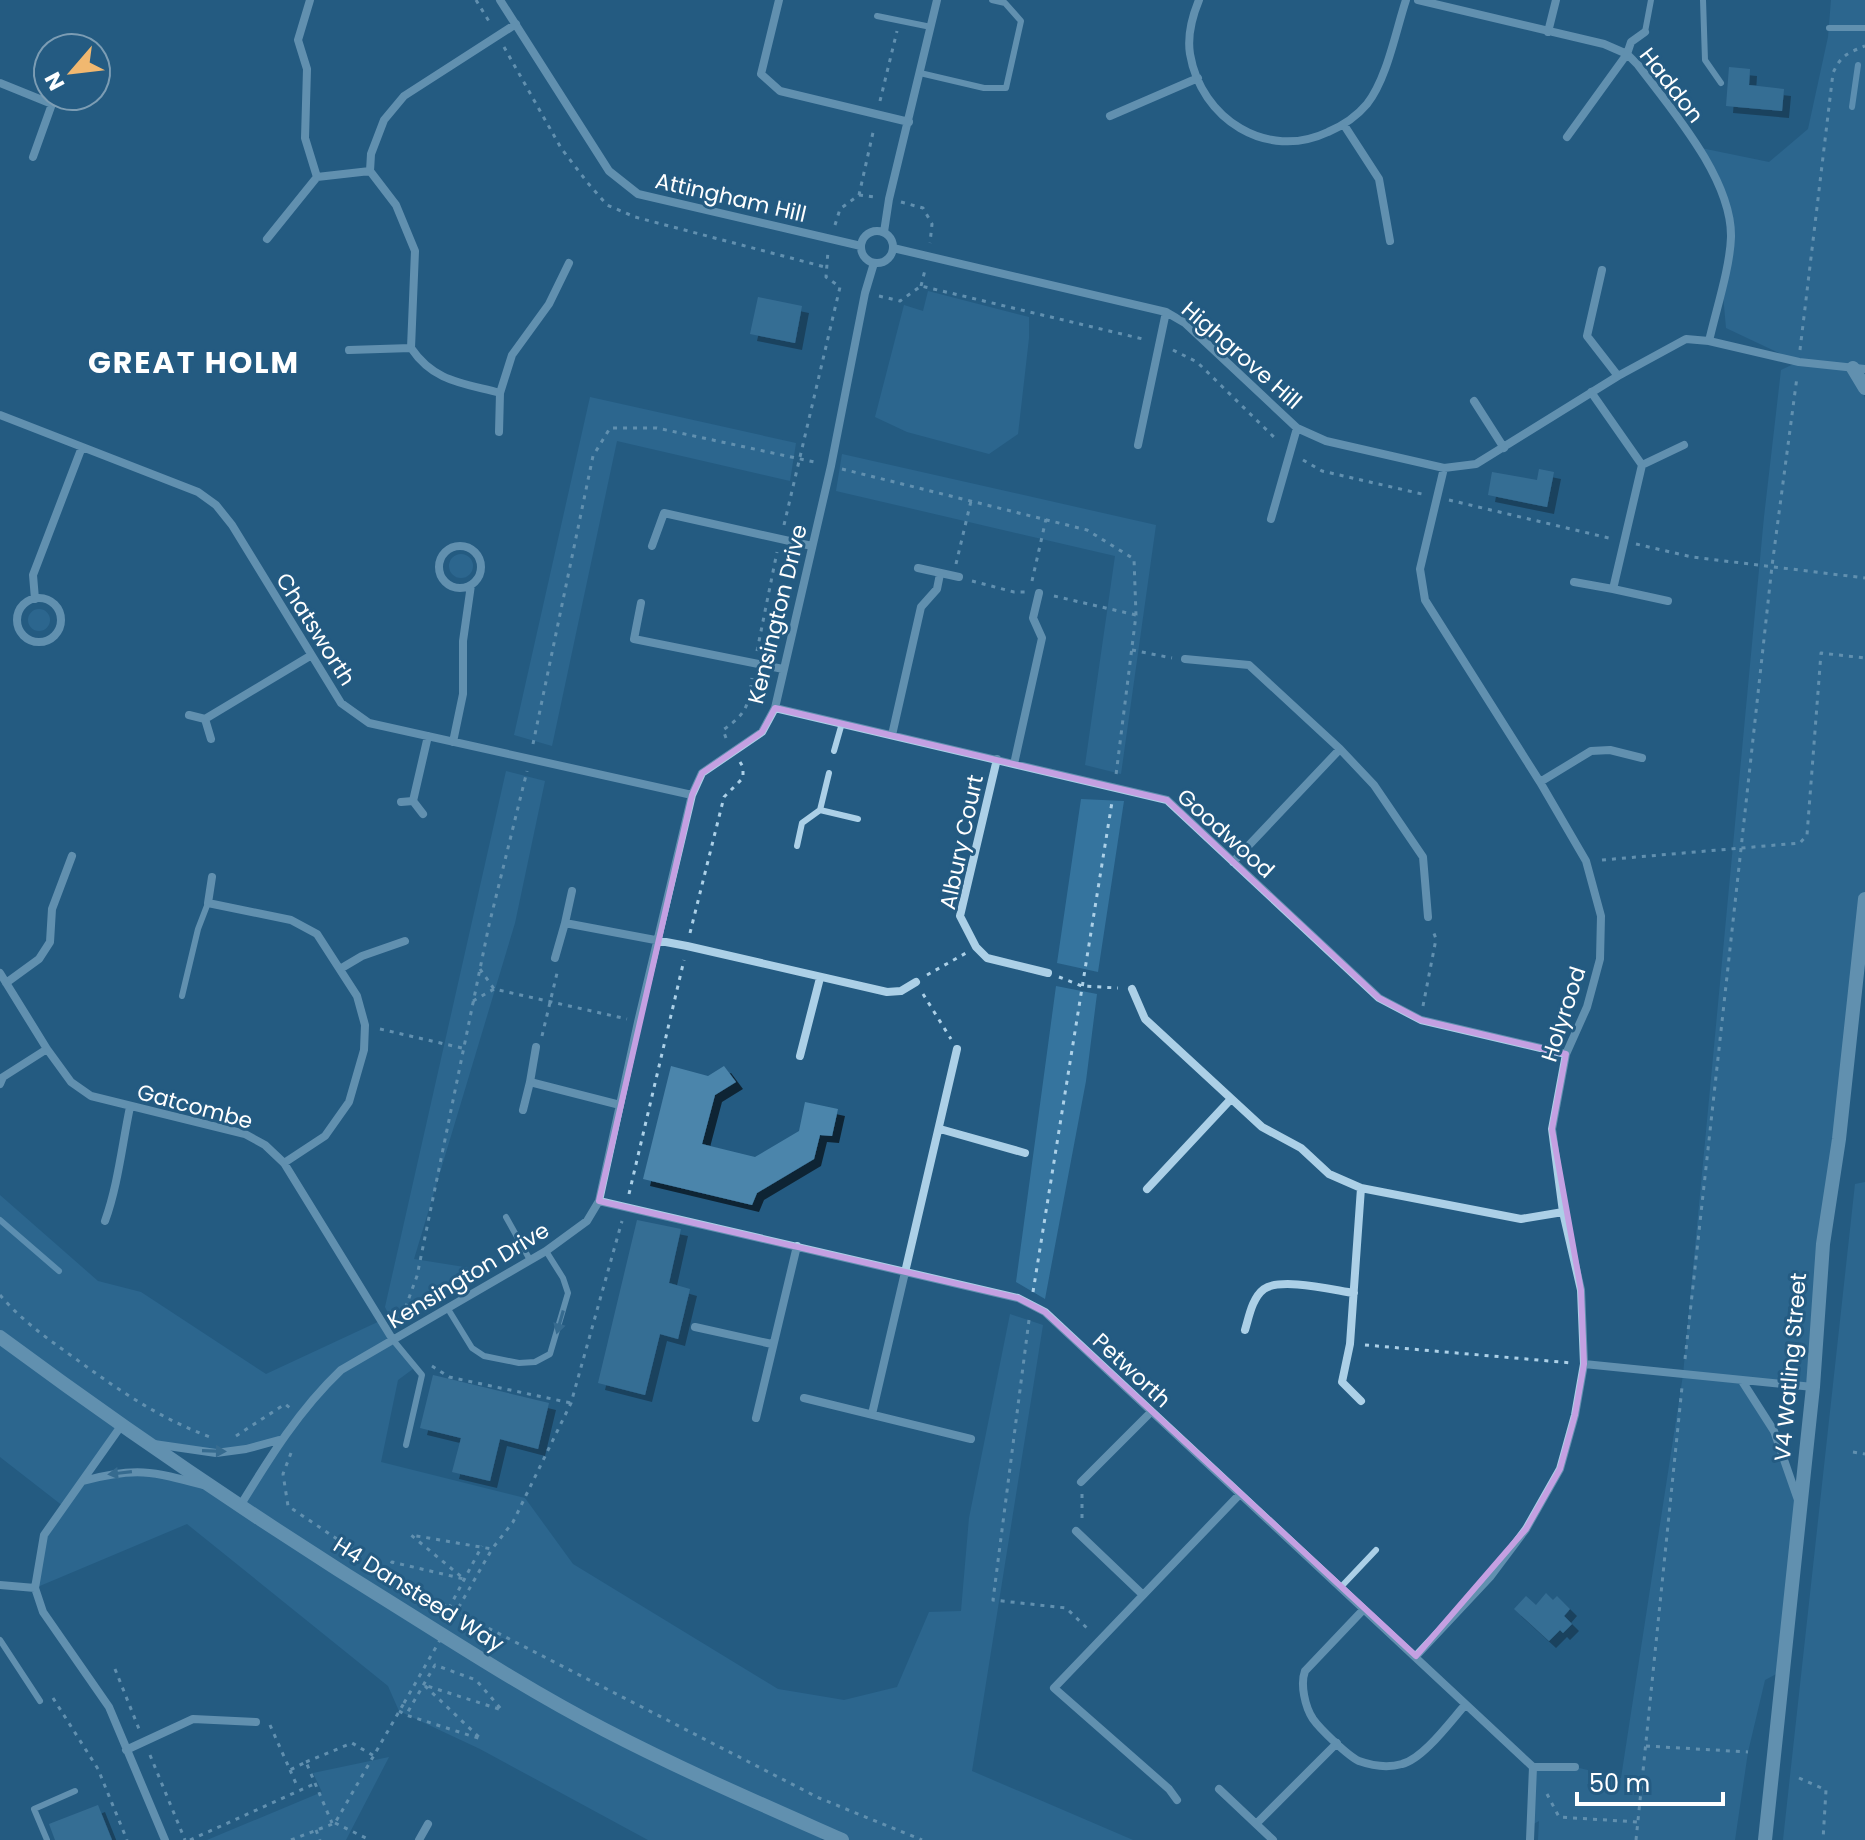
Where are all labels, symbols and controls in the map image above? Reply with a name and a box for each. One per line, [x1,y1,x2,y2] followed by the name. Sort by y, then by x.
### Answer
[32,32,112,112] north arrow
[1632,41,1711,130] street label: Haddon
[37,67,72,96] text: N
[652,165,809,230] street label: Attingham Hill
[1175,294,1308,416] street label: Highgrove Hill
[88,341,300,384] district label: GREAT HOLM
[740,521,815,707] street label: Kensington Drive
[269,567,363,692] street label: Chatsworth
[932,772,991,912] street label: Albury Court
[1170,781,1281,885] street label: Goodwood
[1534,963,1593,1066] street label: Holyrood
[134,1076,256,1137] street label: Gatcombe
[381,1215,555,1336] street label: Kensington Drive
[1767,1272,1814,1463] street label: V4 Watling Street
[553,1311,566,1335] one-way arrow
[1086,1326,1178,1415] street label: Petworth
[201,1445,227,1457] one-way arrow
[107,1467,132,1480] one-way arrow
[328,1529,510,1660] street label: H4 Dansteed Way
[1577,1756,1723,1806] scale bar
[1589,1767,1650,1800] text: 50 m

